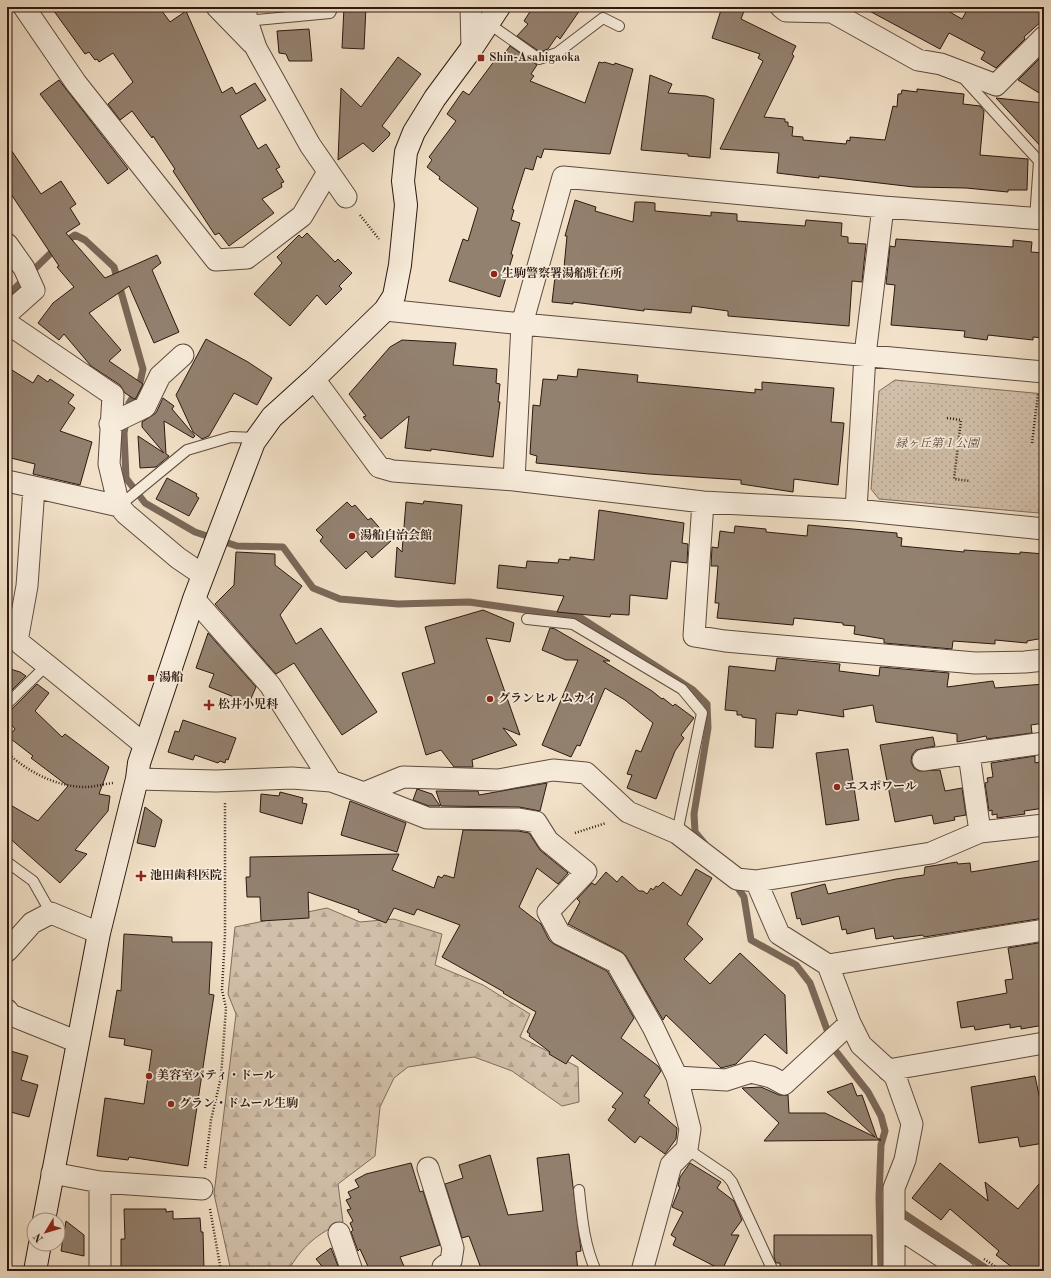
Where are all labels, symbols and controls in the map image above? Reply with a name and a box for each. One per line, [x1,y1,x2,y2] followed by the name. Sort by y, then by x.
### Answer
[489,52,580,64] place label: Shin-Asahigaoka
[476,53,486,63] marker: Shin-Asahigaoka
[502,266,622,280] place label: 生駒警察署湯船駐在所
[489,269,499,279] marker: 生駒警察署湯船駐在所
[895,436,981,450] park label: 緑ヶ丘第１公園
[360,528,432,542] place label: 湯船自治会館
[347,531,357,541] marker: 湯船自治会館
[159,670,184,684] place label: 湯船
[146,673,156,683] marker: 湯船
[498,691,597,705] place label: グランヒル ムカイ
[485,694,495,704] marker: グランヒル ムカイ
[218,697,279,711] place label: 松井小児科
[203,699,215,711] marker: 松井小児科
[845,780,917,793] place label: エスポワール
[832,782,842,792] marker: エスポワール
[150,868,222,882] place label: 池田歯科医院
[135,870,147,882] marker: 池田歯科医院
[157,1068,276,1082] place label: 美容室パティ・ドール
[144,1071,154,1081] marker: 美容室パティ・ドール
[179,1096,298,1110] place label: グラン・ドムール生駒
[166,1099,176,1109] marker: グラン・ドムール生駒
[26,1212,66,1252] north arrow
[32,1230,46,1244] text: N

